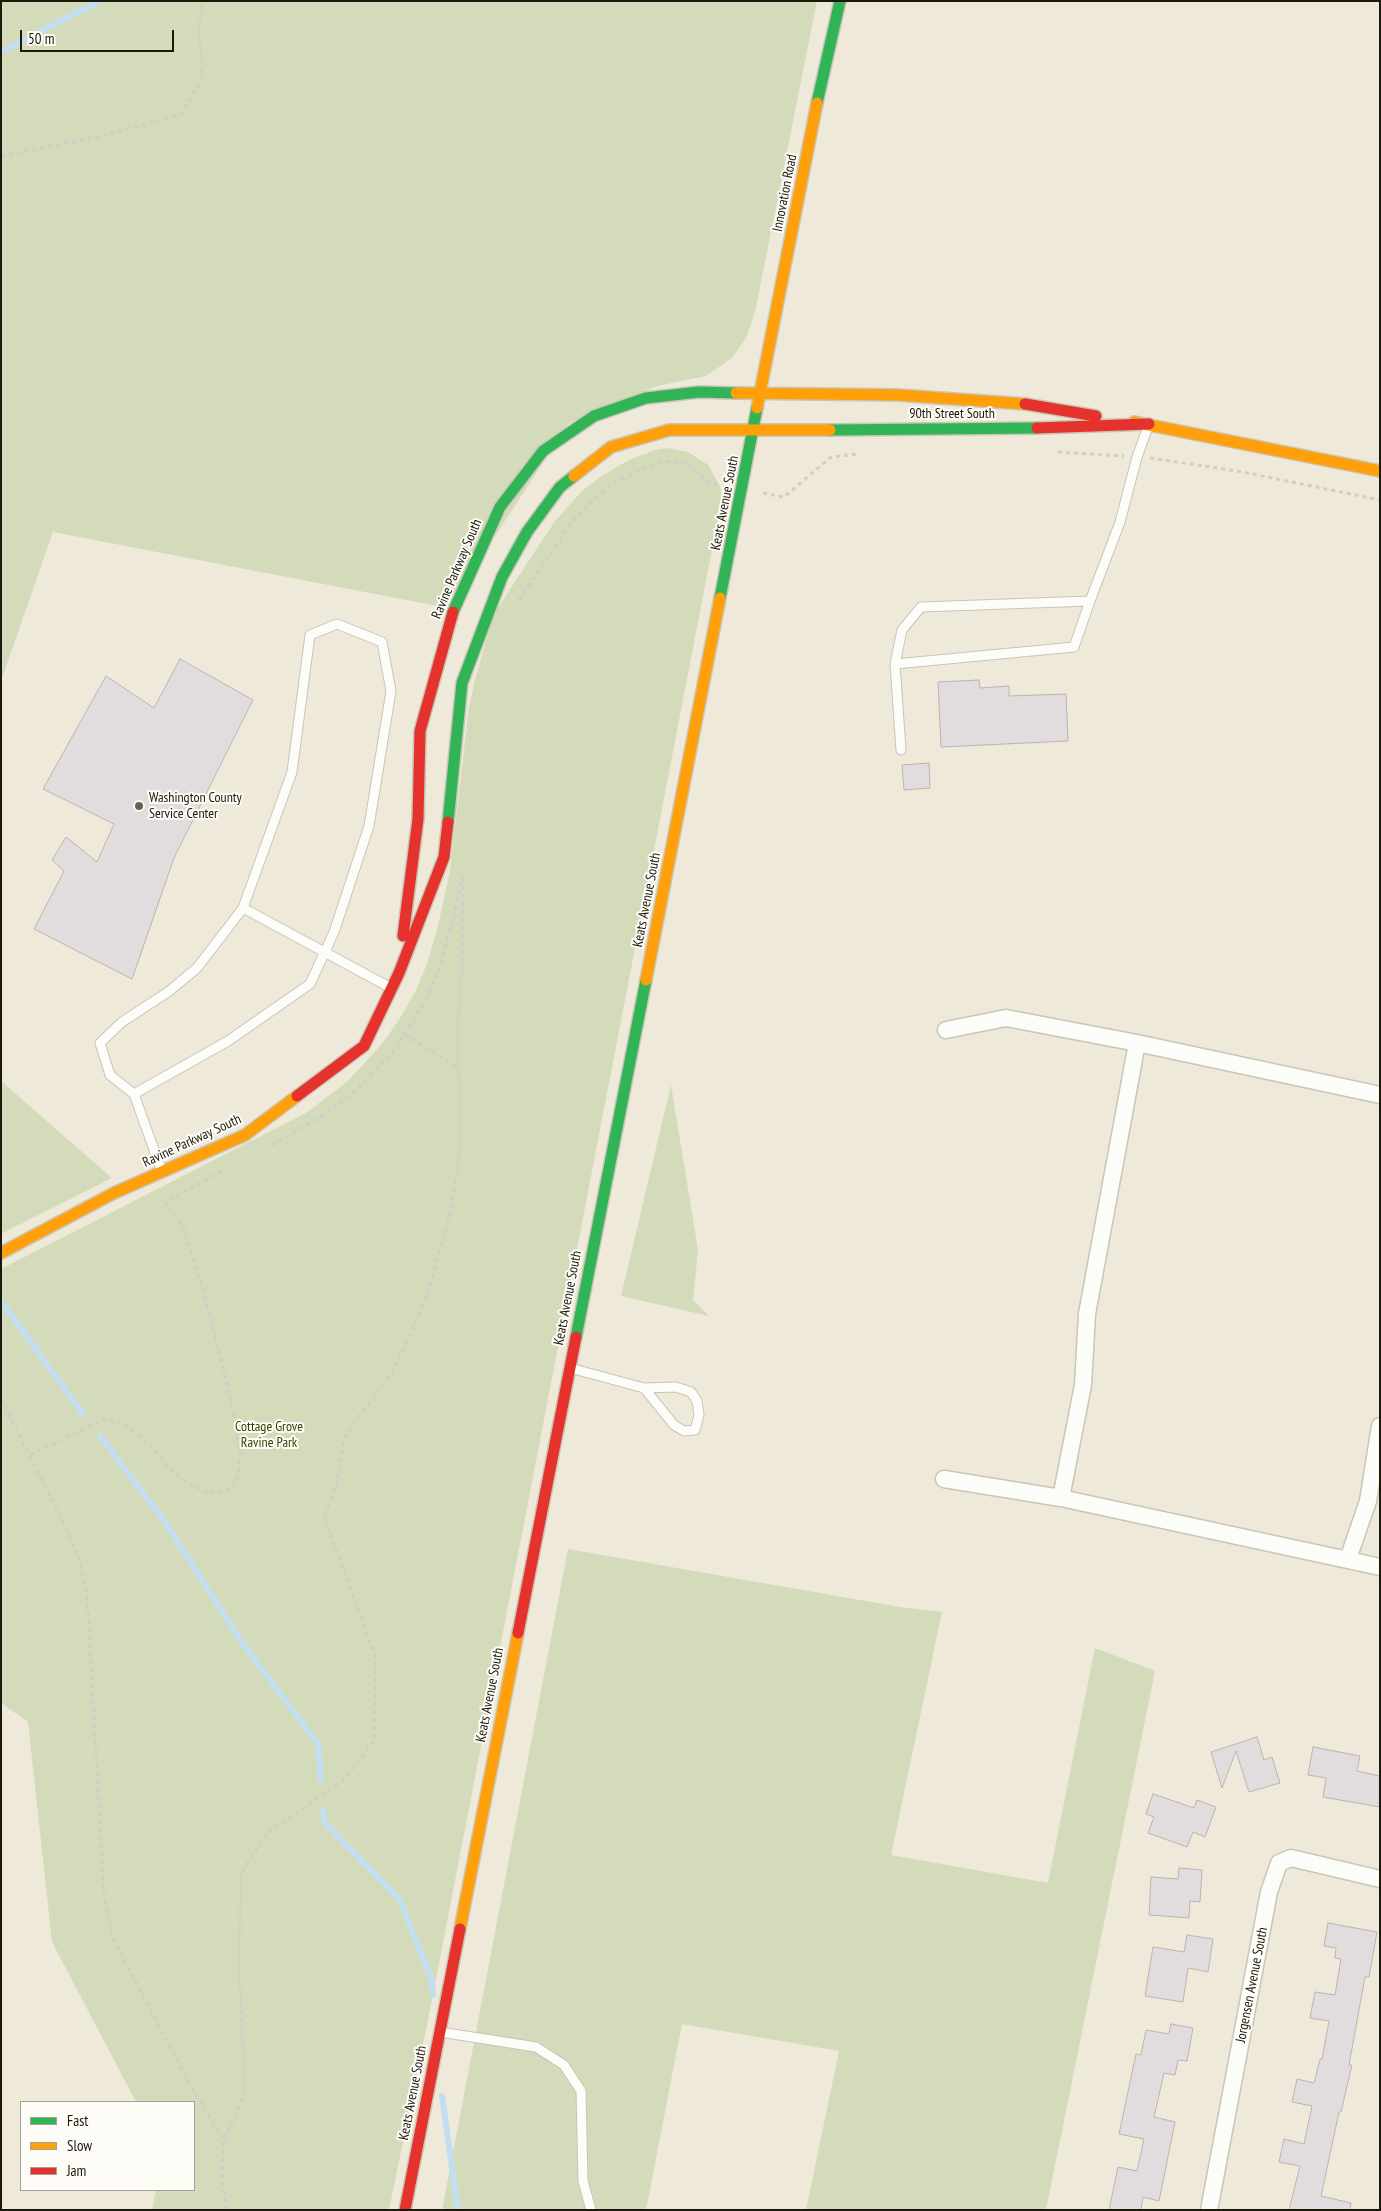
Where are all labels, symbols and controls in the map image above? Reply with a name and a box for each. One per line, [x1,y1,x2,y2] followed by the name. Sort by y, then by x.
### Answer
[22,20,176,52] scale bar
[28,29,54,48] text: 50 m
[769,153,801,233] street label: Innovation Road
[909,406,995,422] street label: 90th Street South
[708,454,742,552] street label: Keats Avenue South
[428,517,486,621] street label: Ravine Parkway South
[149,790,242,822] place label: Washington County Service Center
[133,800,145,812] marker: Washington County Service Center
[630,851,664,949] street label: Keats Avenue South
[140,1111,244,1171] street label: Ravine Parkway South
[551,1249,585,1347] street label: Keats Avenue South
[235,1419,303,1451] park label: Cottage Grove Ravine Park
[473,1646,507,1744] street label: Keats Avenue South
[1233,1926,1271,2044] street label: Jorgensen Avenue South
[396,2044,430,2142] street label: Keats Avenue South
[20,2101,195,2191] legend
[67,2111,88,2130] text: Fast
[67,2136,92,2155] text: Slow
[67,2161,86,2180] text: Jam

